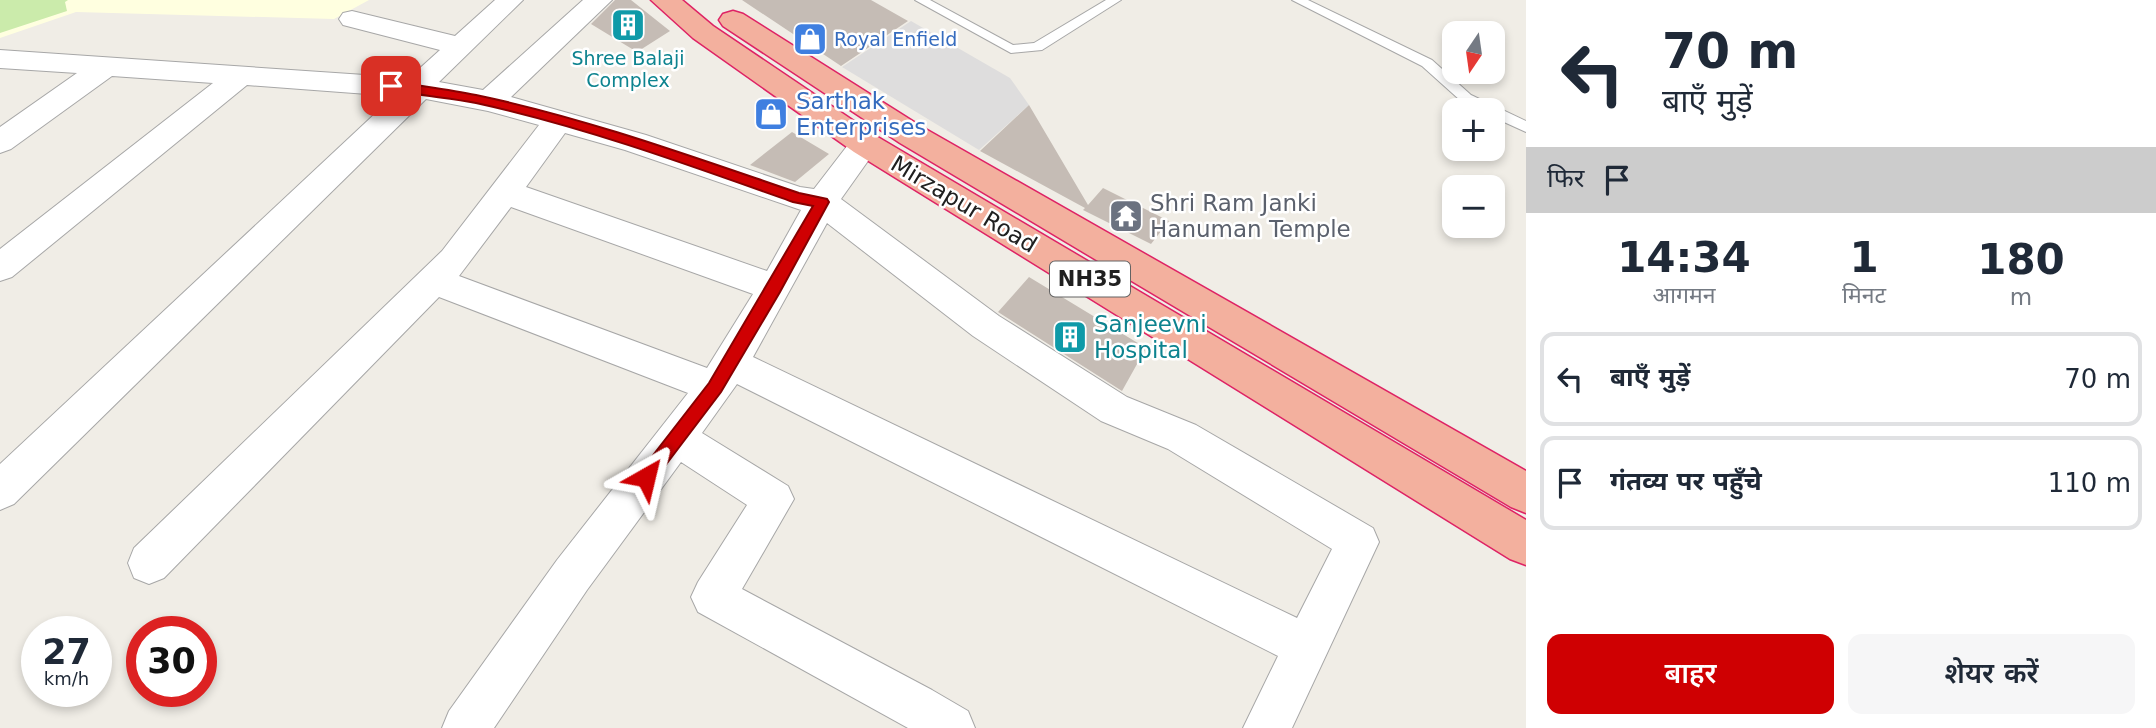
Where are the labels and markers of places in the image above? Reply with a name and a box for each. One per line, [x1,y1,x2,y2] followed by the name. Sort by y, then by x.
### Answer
[609,6,647,44] building icon: Shree Balaji Complex
[791,20,829,58] shop icon: Royal Enfield
[834,28,957,50] place label: Royal Enfield
[571,47,685,91] place label: Shree Balaji Complex
[361,56,421,116] pin
[796,88,926,140] place label: Sarthak Enterprises
[752,95,790,133] shop icon: Sarthak Enterprises
[1150,190,1351,242] place label: Shri Ram Janki Hanuman Temple
[1107,197,1145,235] temple icon: Shri Ram Janki Hanuman Temple
[1094,311,1207,363] place label: Sanjeevni Hospital
[1051,318,1089,356] building icon: Sanjeevni Hospital

